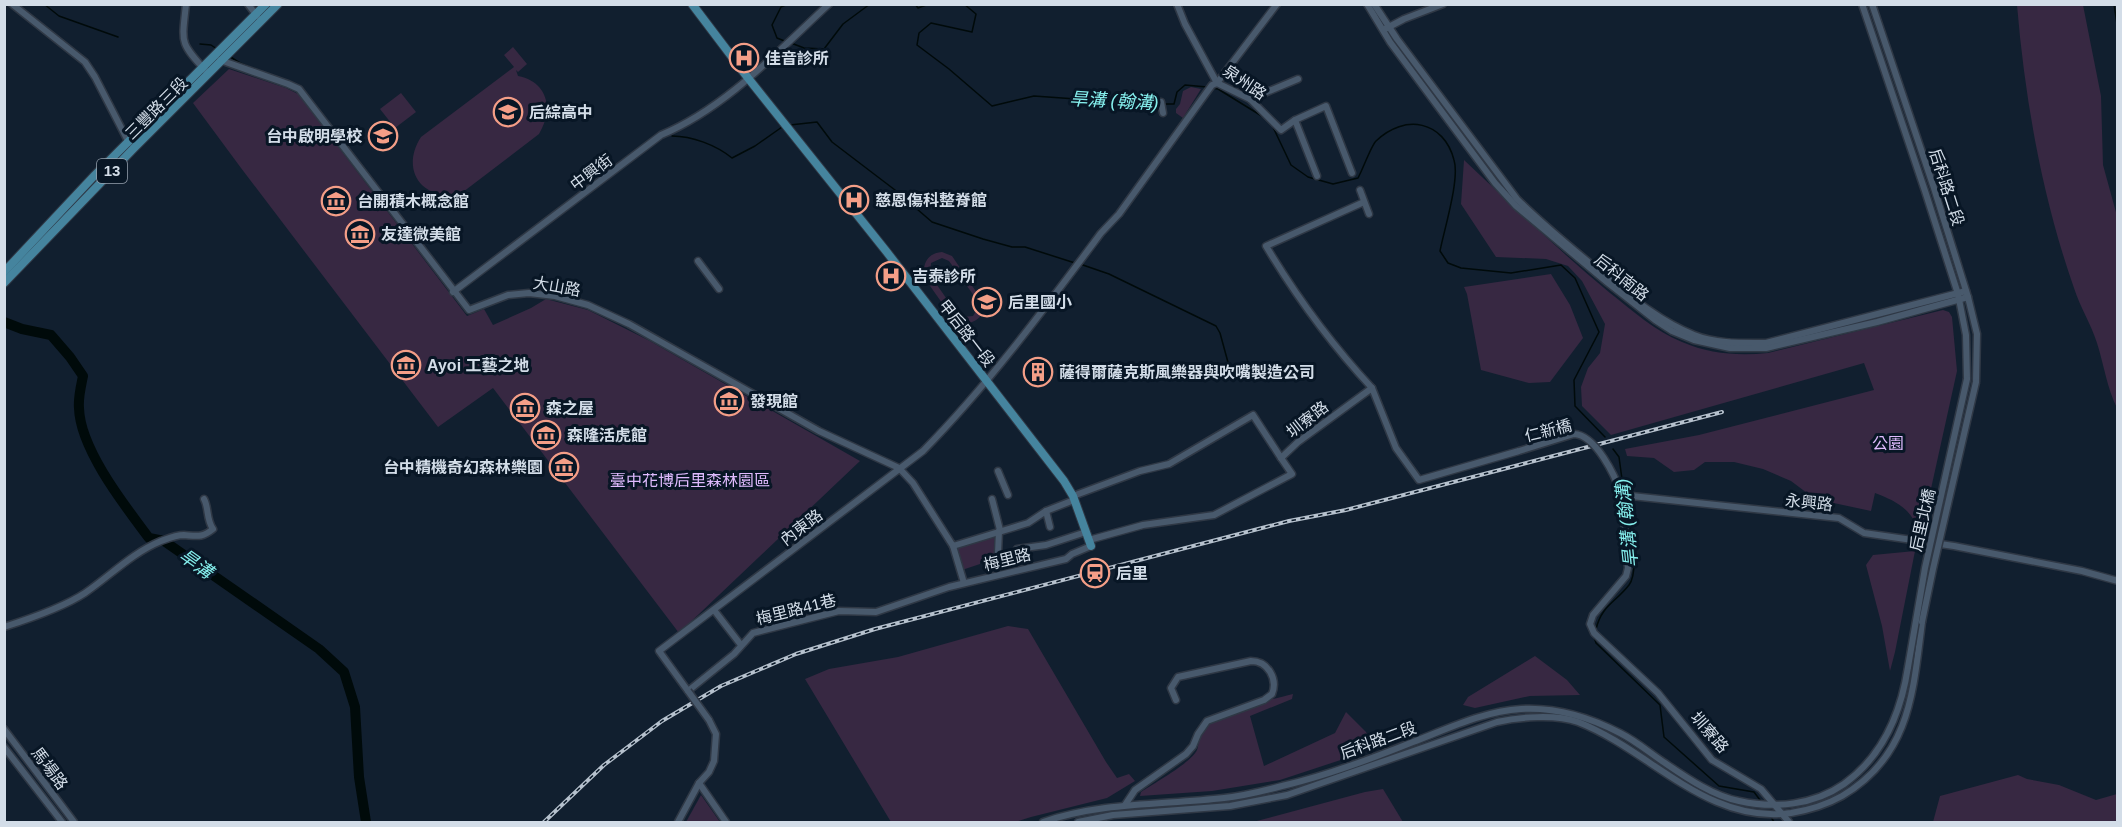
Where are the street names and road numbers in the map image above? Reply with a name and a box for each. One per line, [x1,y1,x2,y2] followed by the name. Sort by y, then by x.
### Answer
[1220,62,1269,103] street label: 泉州路
[122,74,191,143] street label: 三豐路三段
[1926,146,1967,228] street label: 后科路二段
[567,151,616,194] street label: 中興街
[97,159,127,183] road number: 13
[1591,251,1652,304] street label: 后科南路
[532,274,582,299] street label: 大山路
[935,297,998,370] street label: 甲后路一段
[1283,398,1331,441] street label: 圳寮路
[1523,416,1573,445] street label: 仁新橋
[1907,487,1938,553] street label: 后里北橋
[1784,492,1834,513] street label: 永興路
[777,506,826,549] street label: 內東路
[982,545,1032,574] street label: 梅里路
[754,591,838,628] street label: 梅里路41巷
[1687,709,1732,756] street label: 圳寮路
[1338,719,1419,762] street label: 后科路二段
[28,744,71,793] street label: 馬場路

